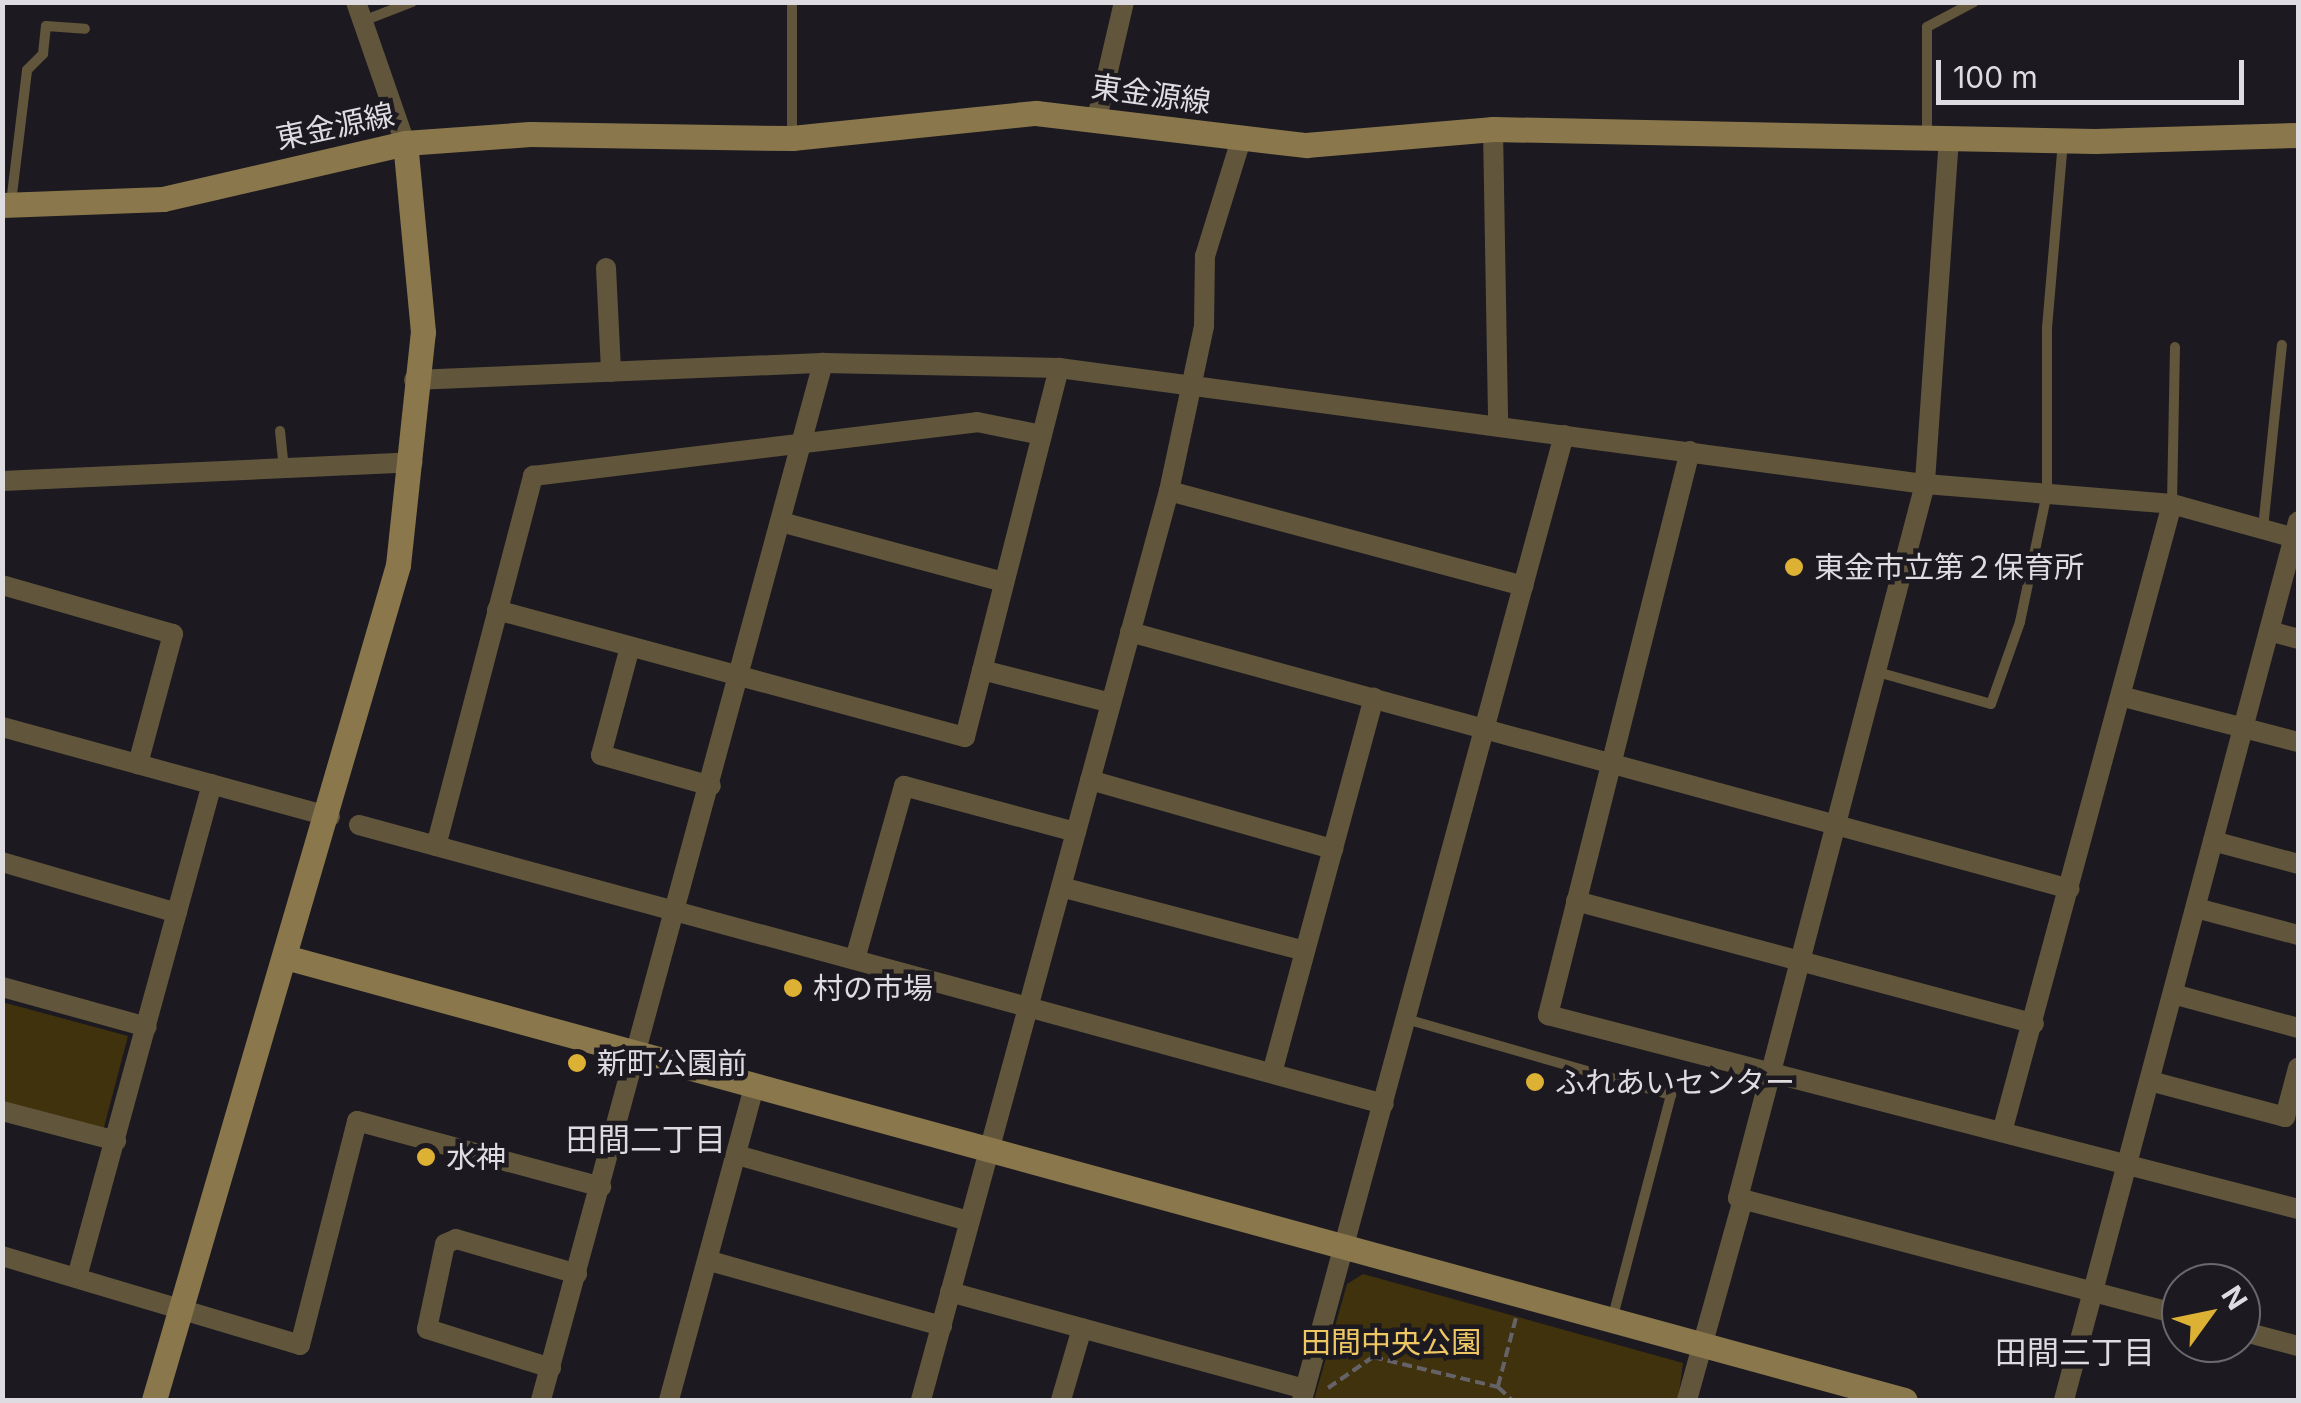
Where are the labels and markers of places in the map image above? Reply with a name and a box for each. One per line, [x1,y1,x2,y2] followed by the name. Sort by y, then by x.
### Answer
[1814,549,2084,585] place label: 東金市立第２保育所
[1783,556,1805,578] marker: 東金市立第２保育所
[813,970,933,1006] place label: 村の市場
[782,977,804,999] marker: 村の市場
[597,1045,747,1081] place label: 新町公園前
[566,1052,588,1074] marker: 新町公園前
[1555,1064,1795,1100] place label: ふれあいセンター
[1524,1071,1546,1093] marker: ふれあいセンター
[446,1139,506,1175] place label: 水神
[415,1146,437,1168] marker: 水神

